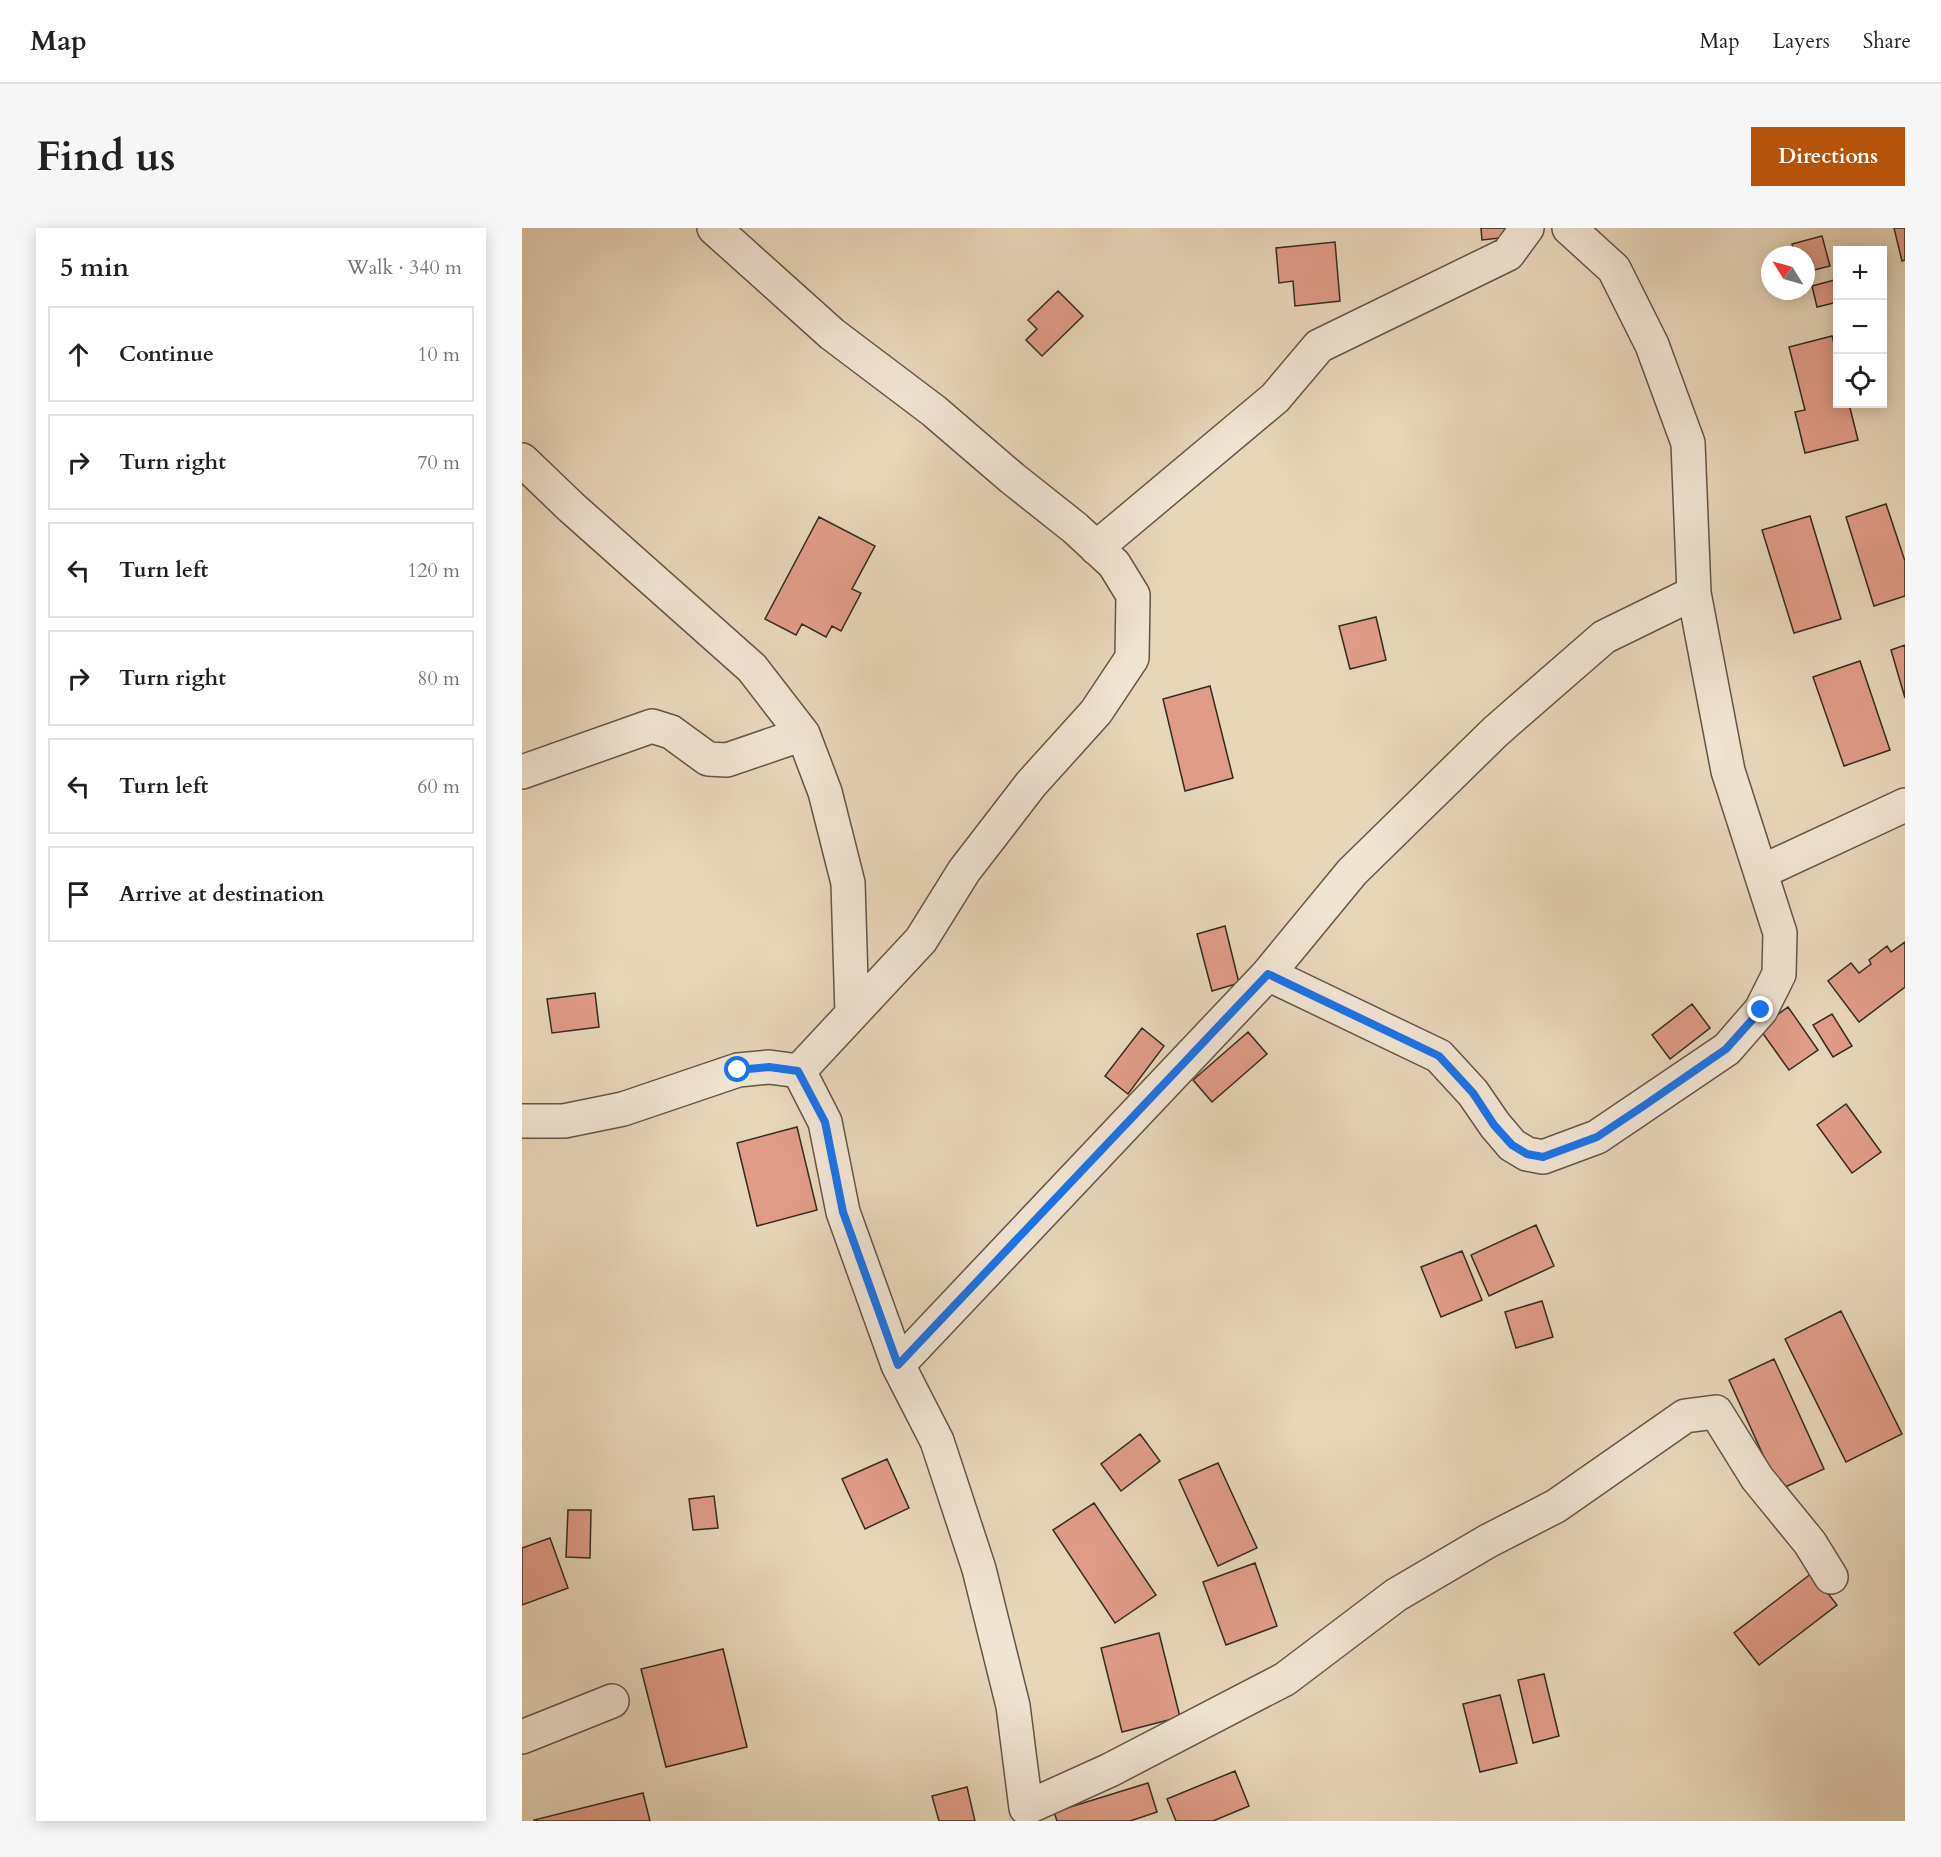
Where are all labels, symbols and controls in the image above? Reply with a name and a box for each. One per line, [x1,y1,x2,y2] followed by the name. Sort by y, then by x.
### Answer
[30,22,87,60] text: Map
[1700,27,1740,56] text: Map
[1773,27,1830,56] text: Layers
[1863,27,1911,56] text: Share
[1751,127,1905,186] button: Directions
[36,128,176,185] text: Find us
[1761,246,1815,300] north arrow
[1833,246,1887,408] map controls
[1833,246,1887,300] button: +
[60,250,129,285] text: 5 min
[347,254,462,281] text: Walk · 340 m
[1833,300,1887,354] button: −
[62,338,95,371] icon: ahead
[119,339,214,369] text: Continue
[417,341,460,368] text: 10 m
[1833,354,1887,408] button: locate
[62,446,95,479] icon: right
[119,447,226,477] text: Turn right
[417,449,460,476] text: 70 m
[62,554,95,587] icon: left
[119,555,208,585] text: Turn left
[407,557,460,584] text: 120 m
[62,662,95,695] icon: right
[119,663,226,693] text: Turn right
[417,665,460,692] text: 80 m
[62,770,95,803] icon: left
[119,771,208,801] text: Turn left
[417,773,460,800] text: 60 m
[62,878,95,911] icon: arrive
[119,879,324,909] text: Arrive at destination
[1747,996,1773,1022] route end
[724,1056,750,1082] route start

